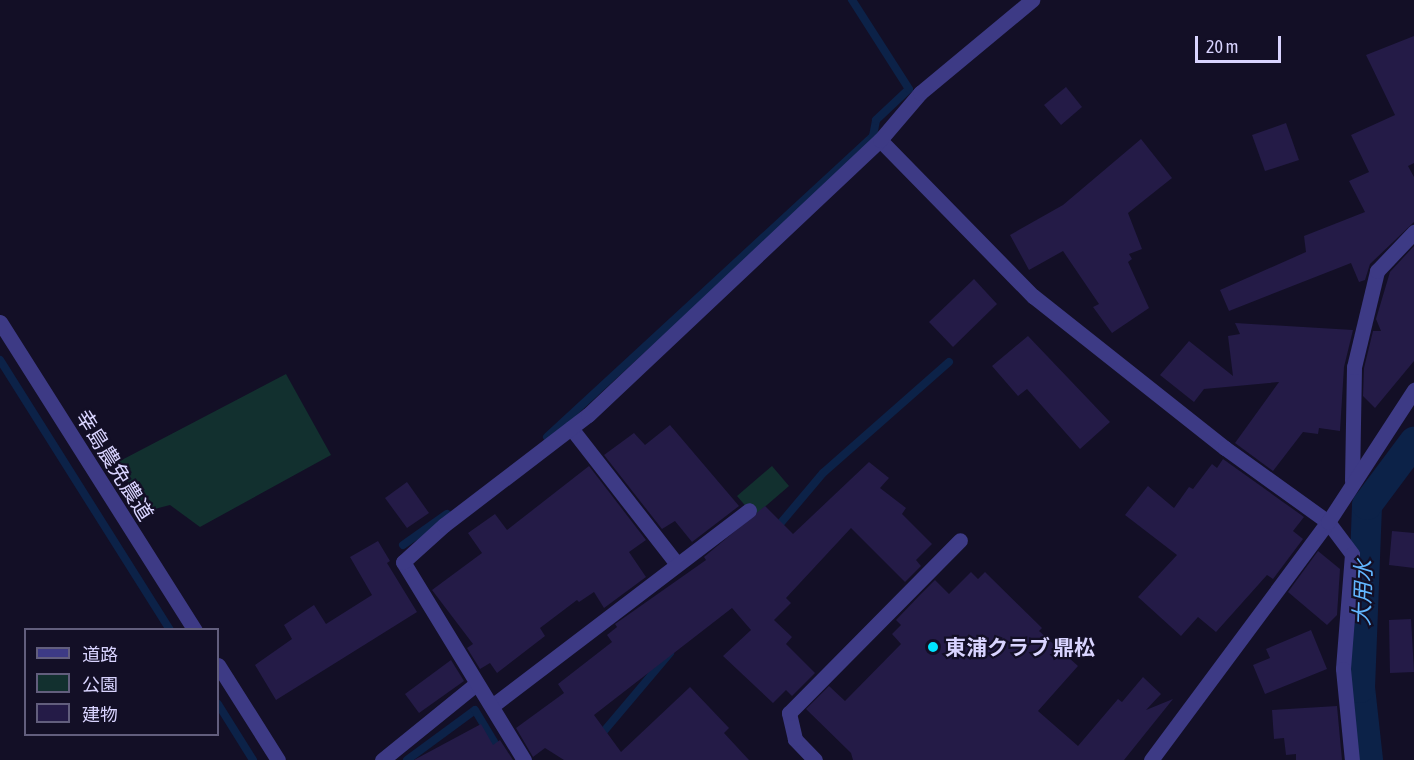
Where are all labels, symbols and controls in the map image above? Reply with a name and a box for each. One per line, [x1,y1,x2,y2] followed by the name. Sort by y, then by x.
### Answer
[1198,24,1284,62] scale bar
[1206,36,1238,57] text: 20 m
[71,405,159,525] street label: 幸島農免農道
[1349,560,1377,626] water label: 大用水
[24,628,219,736] legend
[945,634,1095,660] place label: 東浦クラブ 鼎松
[926,640,940,654] marker: 東浦クラブ 鼎松
[82,644,118,665] text: 道路
[82,674,118,695] text: 公園
[82,704,118,725] text: 建物

